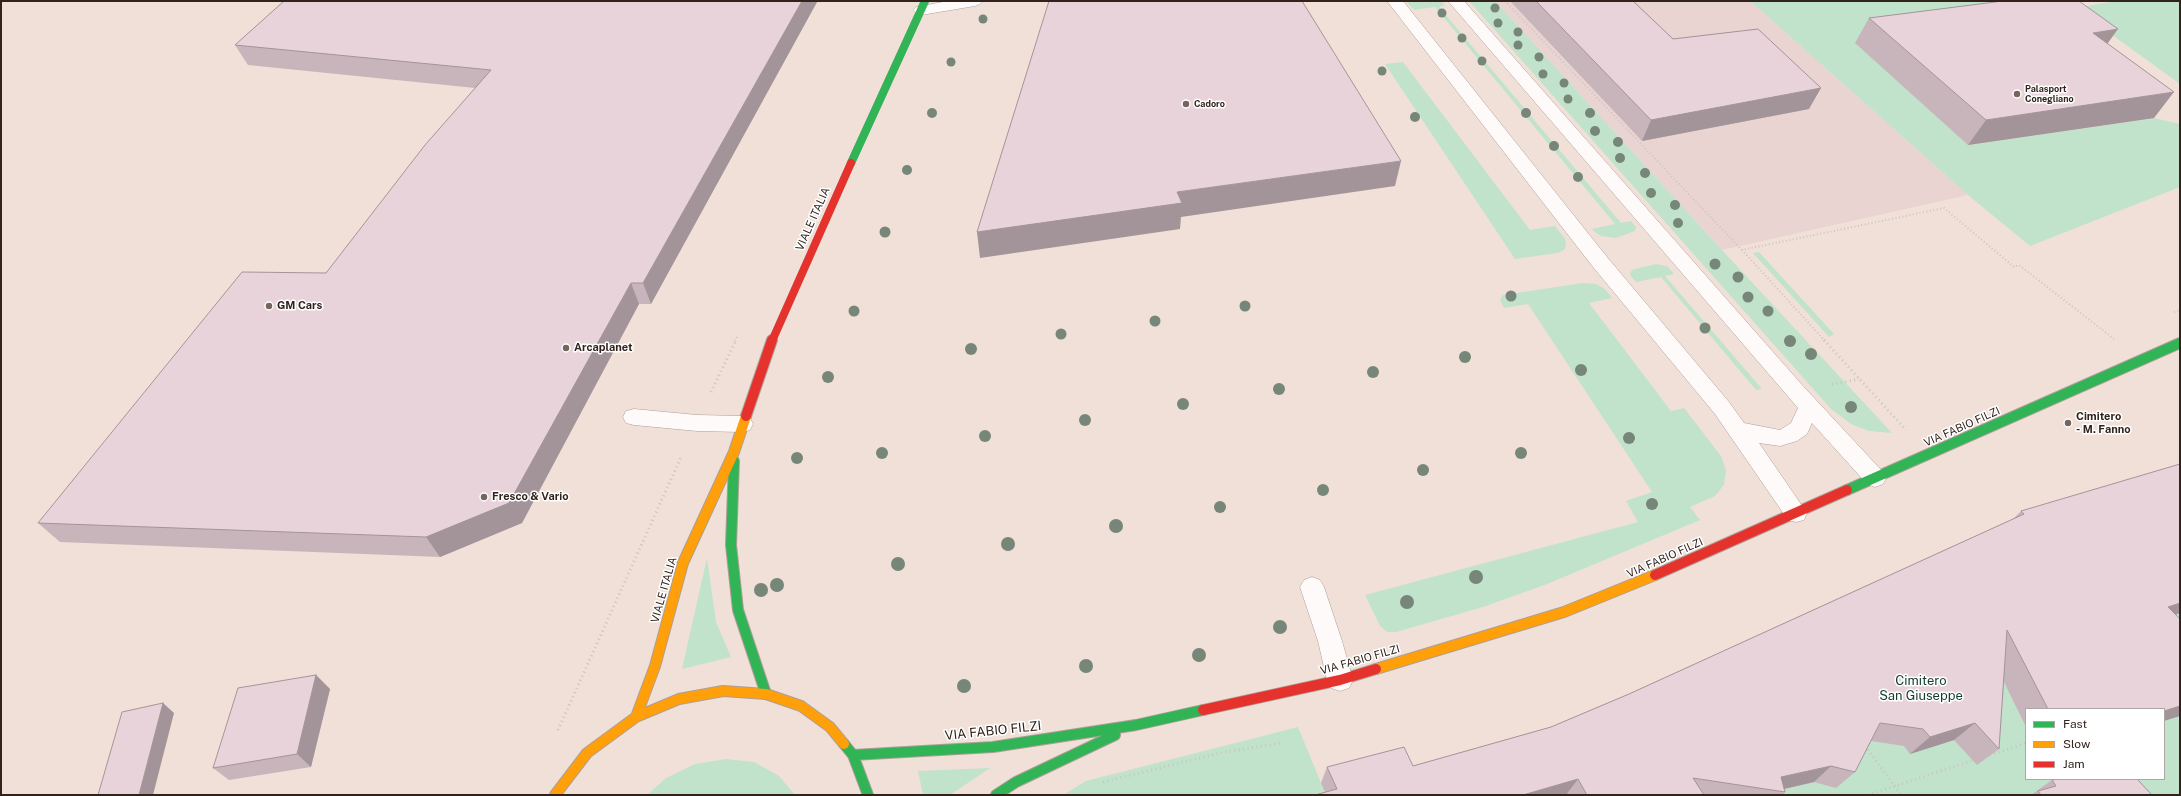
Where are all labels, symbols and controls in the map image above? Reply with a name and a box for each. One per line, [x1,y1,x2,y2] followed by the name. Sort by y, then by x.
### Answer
[2025,84,2074,105] place label: Palasport Conegliano
[2012,89,2022,99] marker: Palasport Conegliano
[1181,99,1191,109] marker: Cadoro
[1194,99,1225,109] place label: Cadoro
[793,185,833,253] street label: VIALE ITALIA
[277,299,322,313] place label: GM Cars
[264,301,274,311] marker: GM Cars
[574,341,632,355] place label: Arcaplanet
[561,343,571,353] marker: Arcaplanet
[1922,404,2002,450] street label: VIA FABIO FILZI
[2076,410,2131,436] place label: Cimitero - M. Fanno
[2063,418,2073,428] marker: Cimitero - M. Fanno
[492,490,568,504] place label: Fresco & Vario
[479,492,489,502] marker: Fresco & Vario
[1625,535,1705,581] street label: VIA FABIO FILZI
[648,556,680,624] street label: VIALE ITALIA
[1319,642,1401,678] street label: VIA FABIO FILZI
[1879,673,1963,704] park label: Cimitero San Giuseppe
[2025,708,2165,780] legend
[2063,717,2087,731] text: Fast
[944,718,1042,744] street label: VIA FABIO FILZI
[2063,737,2090,751] text: Slow
[2063,757,2085,771] text: Jam

